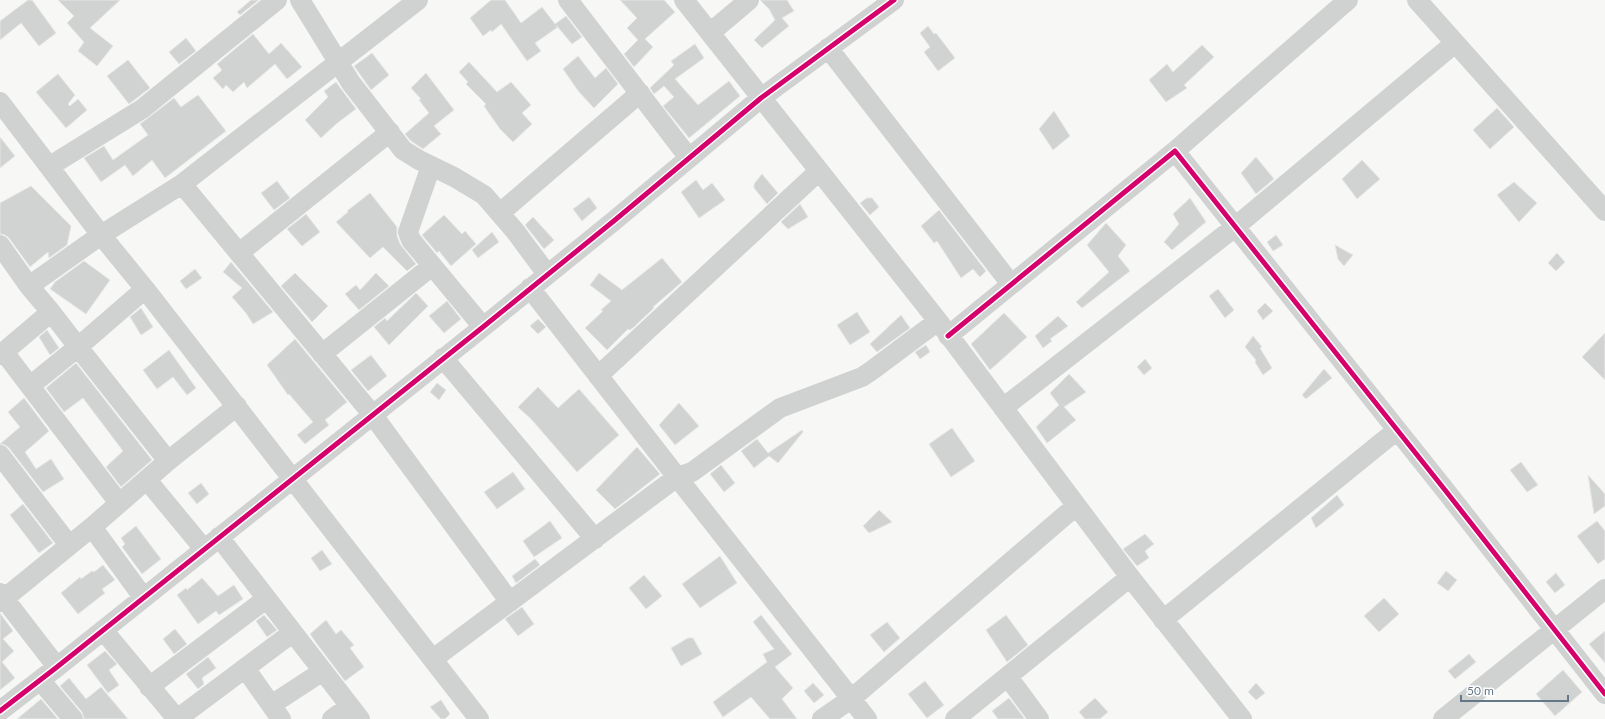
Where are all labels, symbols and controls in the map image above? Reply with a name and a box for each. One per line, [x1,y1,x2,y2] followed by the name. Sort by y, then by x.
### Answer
[1461,677,1568,703] scale bar
[1467,683,1494,698] text: 50 m

